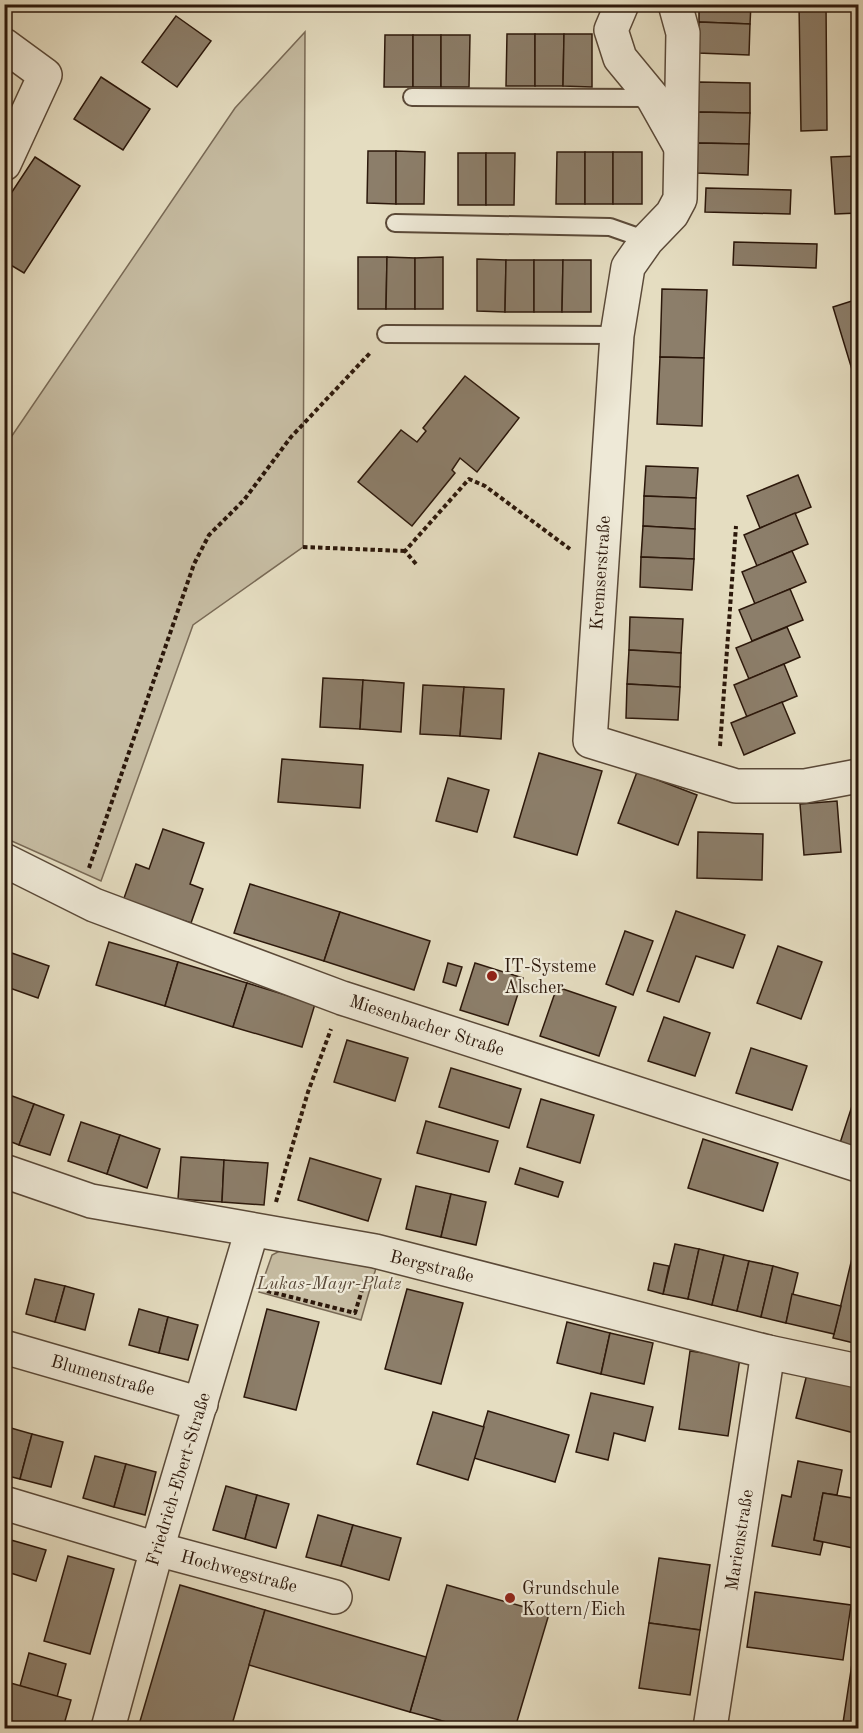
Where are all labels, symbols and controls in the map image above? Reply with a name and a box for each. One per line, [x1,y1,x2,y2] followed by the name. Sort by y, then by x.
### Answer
[588,515,614,631] street label: Kremserstraße
[504,958,596,997] place label: IT-Systeme Alscher
[485,969,499,983] marker: IT-Systeme Alscher
[347,992,506,1060] street label: Miesenbacher Straße
[388,1248,476,1286] street label: Bergstraße
[256,1275,402,1293] park label: Lukas-Mayr-Platz
[49,1353,157,1399] street label: Blumenstraße
[144,1390,214,1568] street label: Friedrich-Ebert-Straße
[723,1488,757,1592] street label: Marienstraße
[178,1548,299,1596] street label: Hochwegstraße
[522,1580,626,1619] place label: Grundschule Kottern/Eich
[503,1591,517,1605] marker: Grundschule Kottern/Eich

